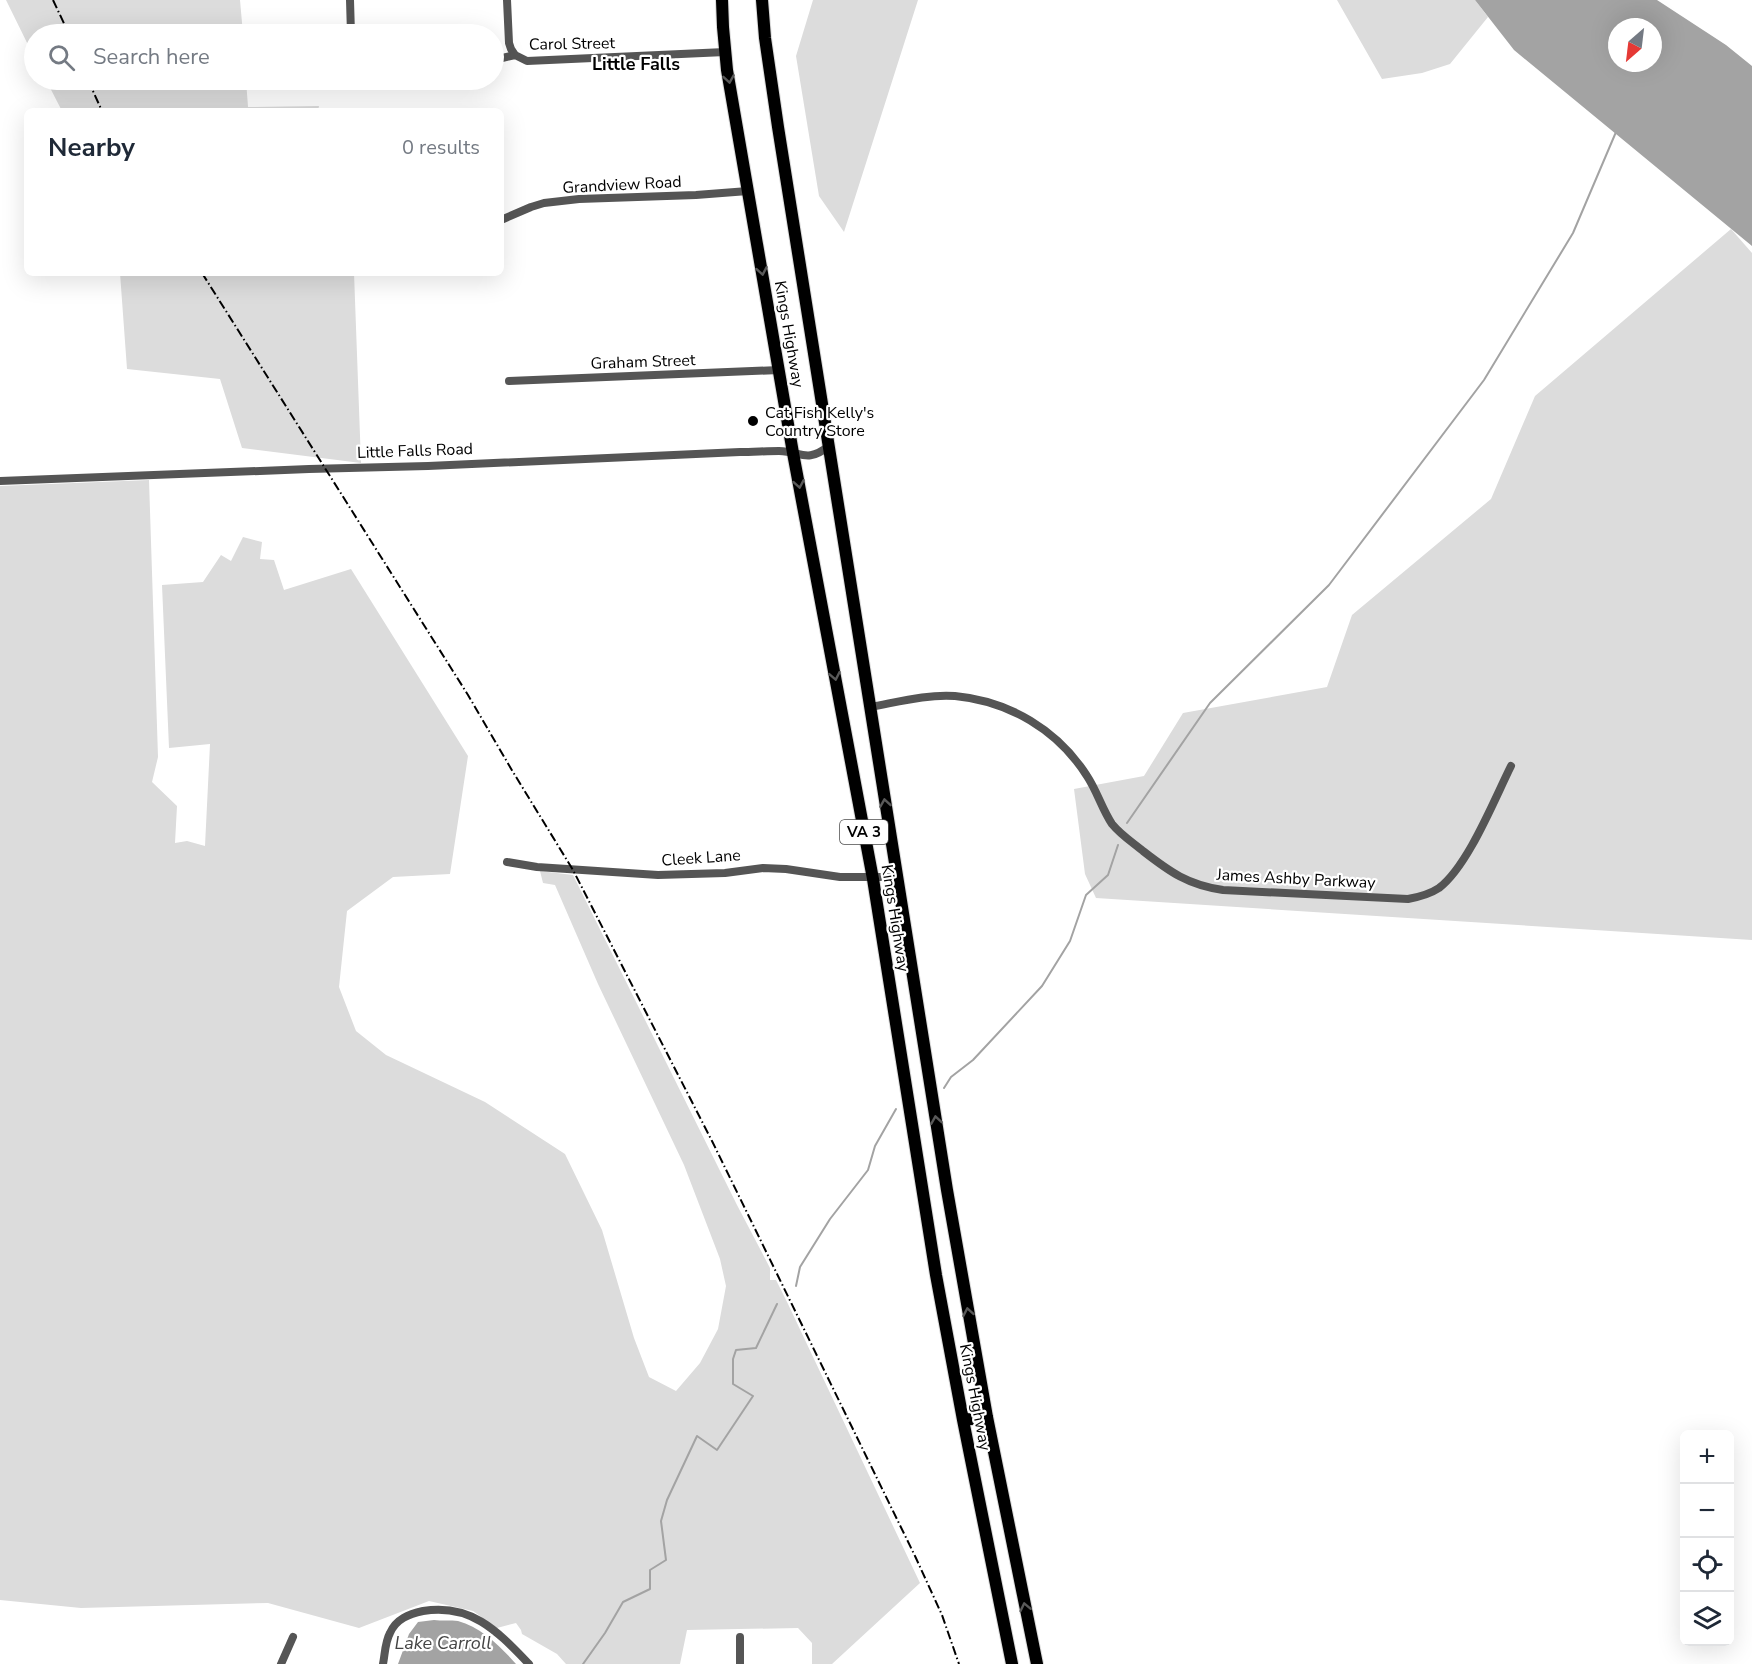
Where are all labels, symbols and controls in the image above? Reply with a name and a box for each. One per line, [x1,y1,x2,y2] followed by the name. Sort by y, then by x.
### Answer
[1608,18,1662,72] north arrow
[24,24,504,90] search box
[529,32,616,56] street label: Carol Street
[45,41,78,74] icon: search
[93,42,210,72] text: Search here
[592,52,680,76] district label: Little Falls
[722,74,735,84] one-way arrow
[48,130,135,165] text: Nearby
[402,134,480,161] text: 0 results
[562,171,682,199] street label: Grandview Road
[755,266,768,276] one-way arrow
[769,279,809,390] street label: Kings Highway
[590,349,696,375] street label: Graham Street
[765,402,874,442] place label: Cat Fish Kelly's Country Store
[746,414,760,428] marker: Cat Fish Kelly's Country Store
[357,438,473,464] street label: Little Falls Road
[792,479,805,489] one-way arrow
[828,670,841,680] one-way arrow
[880,798,892,808] one-way arrow
[840,820,888,844] road number: VA 3
[661,844,741,872] street label: Cleek Lane
[876,863,914,974] street label: Kings Highway
[1215,864,1377,894] street label: James Ashby Parkway
[930,1115,942,1125] one-way arrow
[962,1308,975,1318] one-way arrow
[954,1342,996,1453] street label: Kings Highway
[1680,1430,1734,1646] map controls
[1680,1430,1734,1484] button: +
[1680,1484,1734,1538] button: −
[1680,1538,1734,1592] button: locate
[1680,1592,1734,1646] button: layers
[1020,1602,1033,1612] one-way arrow
[394,1631,492,1655] water label: Lake Carroll

